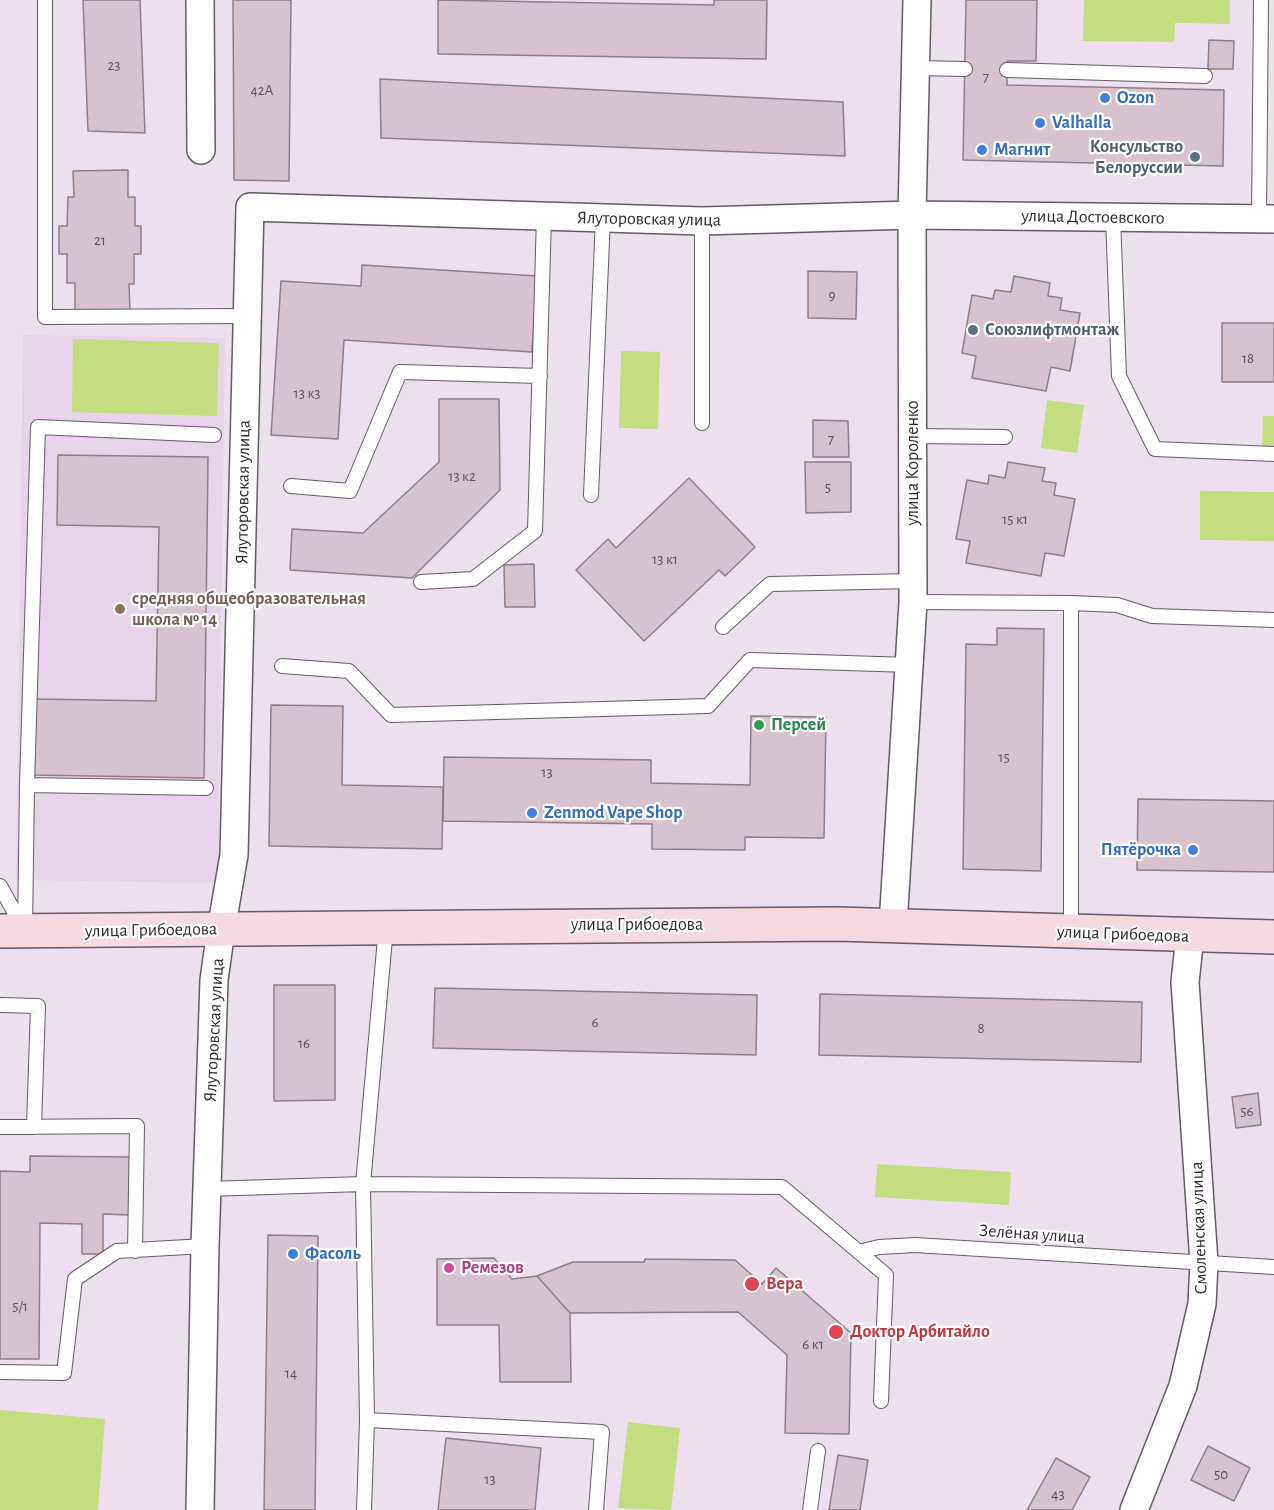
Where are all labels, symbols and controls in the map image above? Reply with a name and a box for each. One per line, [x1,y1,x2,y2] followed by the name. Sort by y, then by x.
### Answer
[107,56,121,74] house number: 23
[983,68,989,86] house number: 7
[251,81,273,99] house number: 42А
[1117,87,1154,109] place label: Ozon
[1098,91,1112,105] marker: Ozon
[1052,112,1111,134] place label: Valhalla
[1033,116,1047,130] marker: Valhalla
[1090,136,1183,178] place label: Консульство Белоруссии
[994,139,1050,161] place label: Магнит
[975,143,989,157] marker: Магнит
[1188,150,1202,164] marker: Консульство Белоруссии
[1021,205,1165,229] street label: улица Достоевского
[577,207,721,231] street label: Ялуторовская улица
[94,231,106,249] house number: 21
[828,286,836,304] house number: 9
[985,319,1119,341] place label: Союзлифтмонтаж
[966,323,980,337] marker: Союзлифтмонтаж
[1242,349,1254,367] house number: 18
[294,384,320,402] house number: 13 к3
[902,400,924,526] street label: улица Короленко
[231,420,255,564] street label: Ялуторовская улица
[828,430,834,448] house number: 7
[448,467,476,485] house number: 13 к2
[825,478,831,496] house number: 5
[1002,510,1028,528] house number: 15 к1
[652,550,678,568] house number: 13 к1
[132,588,366,630] place label: средняя общеобразовательная школа № 14
[113,602,127,616] marker: средняя общеобразовательная школа № 14
[771,714,826,736] place label: Персей
[752,718,766,732] marker: Персей
[998,748,1010,766] house number: 15
[541,763,553,781] house number: 13
[544,802,682,824] place label: Zenmod Vape Shop
[525,806,539,820] marker: Zenmod Vape Shop
[1101,839,1181,861] place label: Пятёрочка
[1186,843,1200,857] marker: Пятёрочка
[571,914,703,936] street label: улица Грибоедова
[85,918,217,942] street label: улица Грибоедова
[1056,921,1190,947] street label: улица Грибоедова
[199,957,229,1103] street label: Ялуторовская улица
[591,1013,599,1031] house number: 6
[977,1019,985,1037] house number: 8
[298,1034,310,1052] house number: 16
[1240,1102,1254,1120] house number: 56
[1186,1161,1212,1295] street label: Смоленская улица
[978,1220,1086,1248] street label: Зелёная улица
[305,1243,361,1265] place label: Фасоль
[286,1247,300,1261] marker: Фасоль
[461,1257,524,1279] place label: Ремезов
[442,1261,456,1275] marker: Ремезов
[766,1273,803,1295] place label: Вера
[743,1275,761,1293] marker: Вера
[12,1297,28,1315] house number: 5/1
[850,1321,990,1343] place label: Доктор Арбитайло
[827,1323,845,1341] marker: Доктор Арбитайло
[802,1335,824,1353] house number: 6 к1
[285,1364,297,1382] house number: 14
[1214,1465,1228,1483] house number: 50
[484,1470,496,1488] house number: 13
[1051,1485,1065,1503] house number: 43

